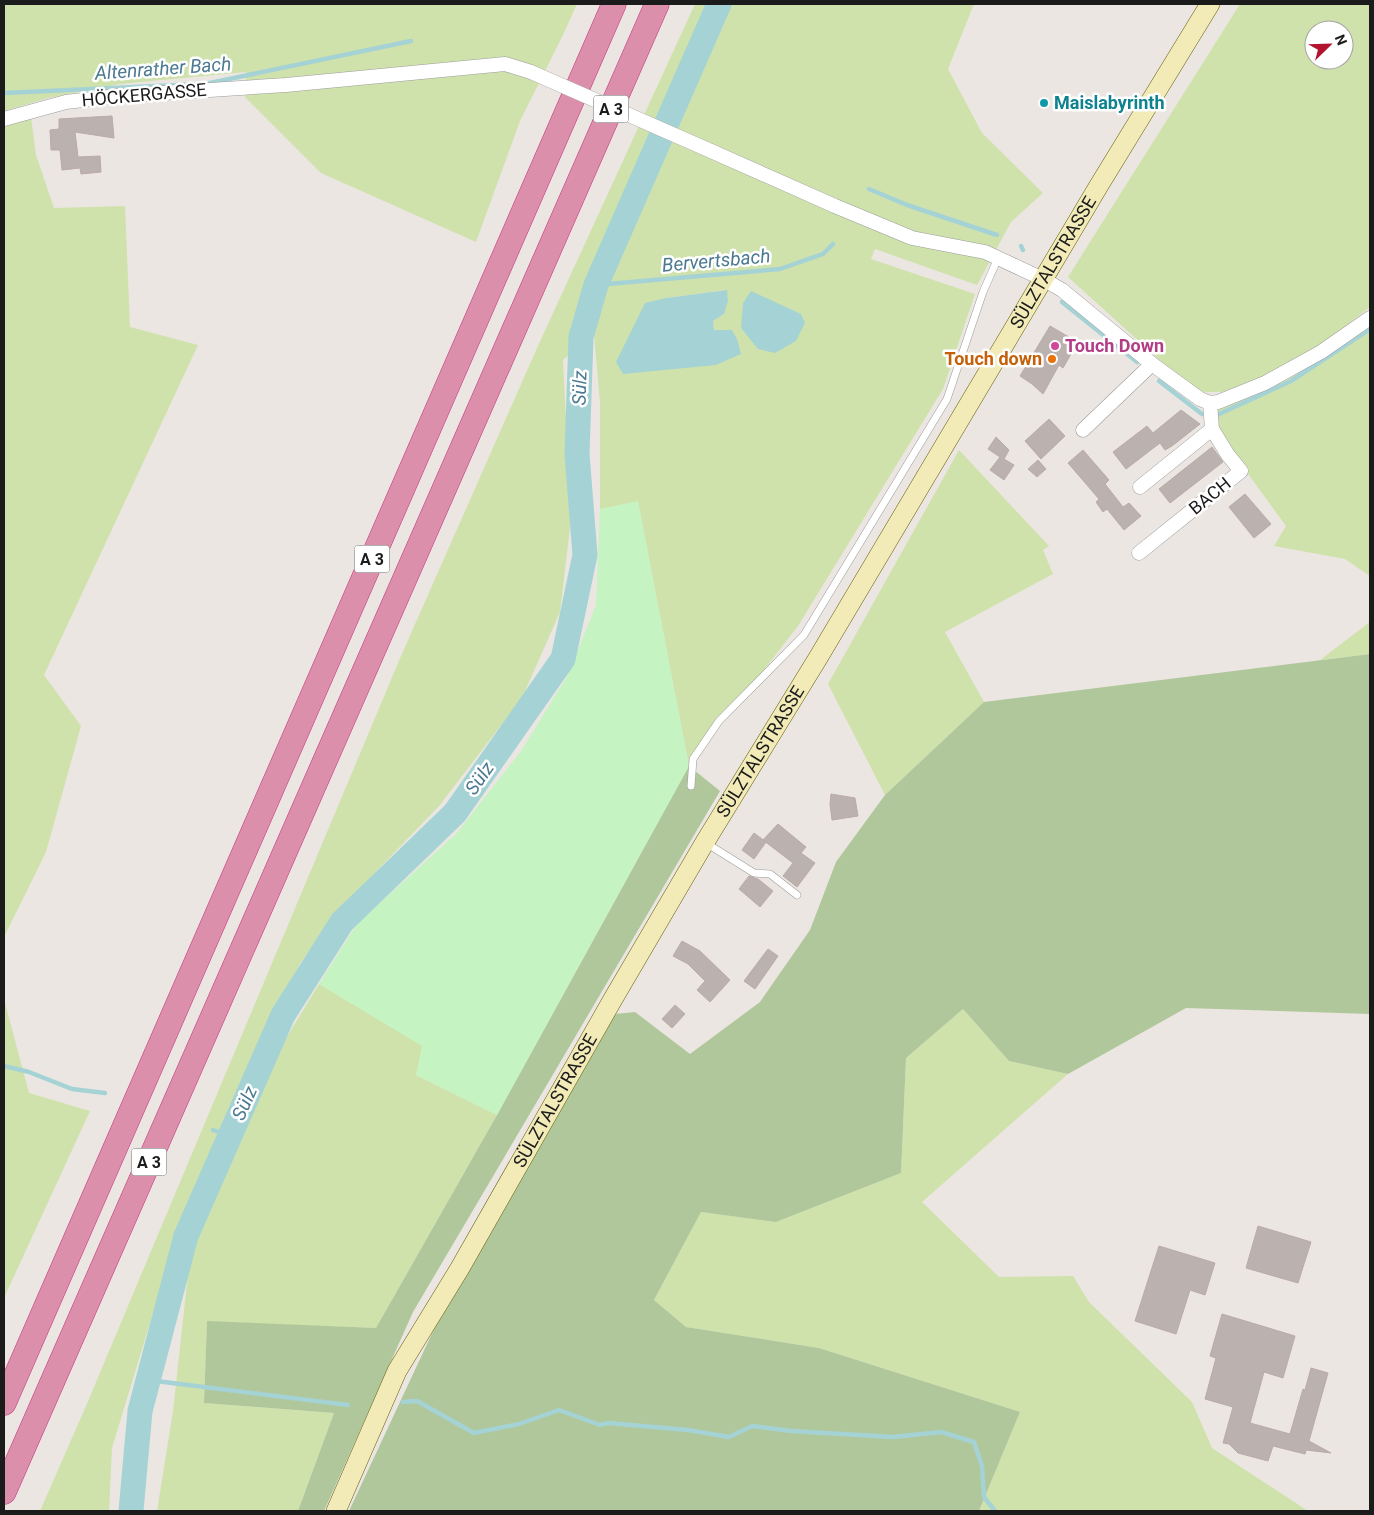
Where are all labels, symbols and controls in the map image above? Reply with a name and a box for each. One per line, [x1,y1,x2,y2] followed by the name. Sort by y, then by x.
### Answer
[1304,20,1354,70] north arrow
[1332,32,1350,48] text: N
[93,52,232,85] water label: Altenrather Bach
[81,79,207,110] street label: HÖCKERGASSE
[1054,92,1165,113] place label: Maislabyrinth
[594,96,628,122] road number: A 3
[1038,97,1050,109] marker: Maislabyrinth
[1005,192,1100,332] street label: SÜLZTALSTRASSE
[661,244,771,277] water label: Bervertsbach
[1065,335,1164,356] place label: Touch Down
[1049,340,1061,352] marker: Touch Down
[945,348,1042,369] place label: Touch down
[1046,353,1058,365] marker: Touch down
[567,369,592,406] water label: Sülz
[1185,473,1235,519] street label: BACH
[354,546,390,572] road number: A 3
[712,682,808,821] street label: SÜLZTALSTRASSE
[460,757,499,799] water label: Sülz
[508,1030,601,1171] street label: SÜLZTALSTRASSE
[227,1082,262,1124] water label: Sülz
[132,1148,166,1176] road number: A 3

